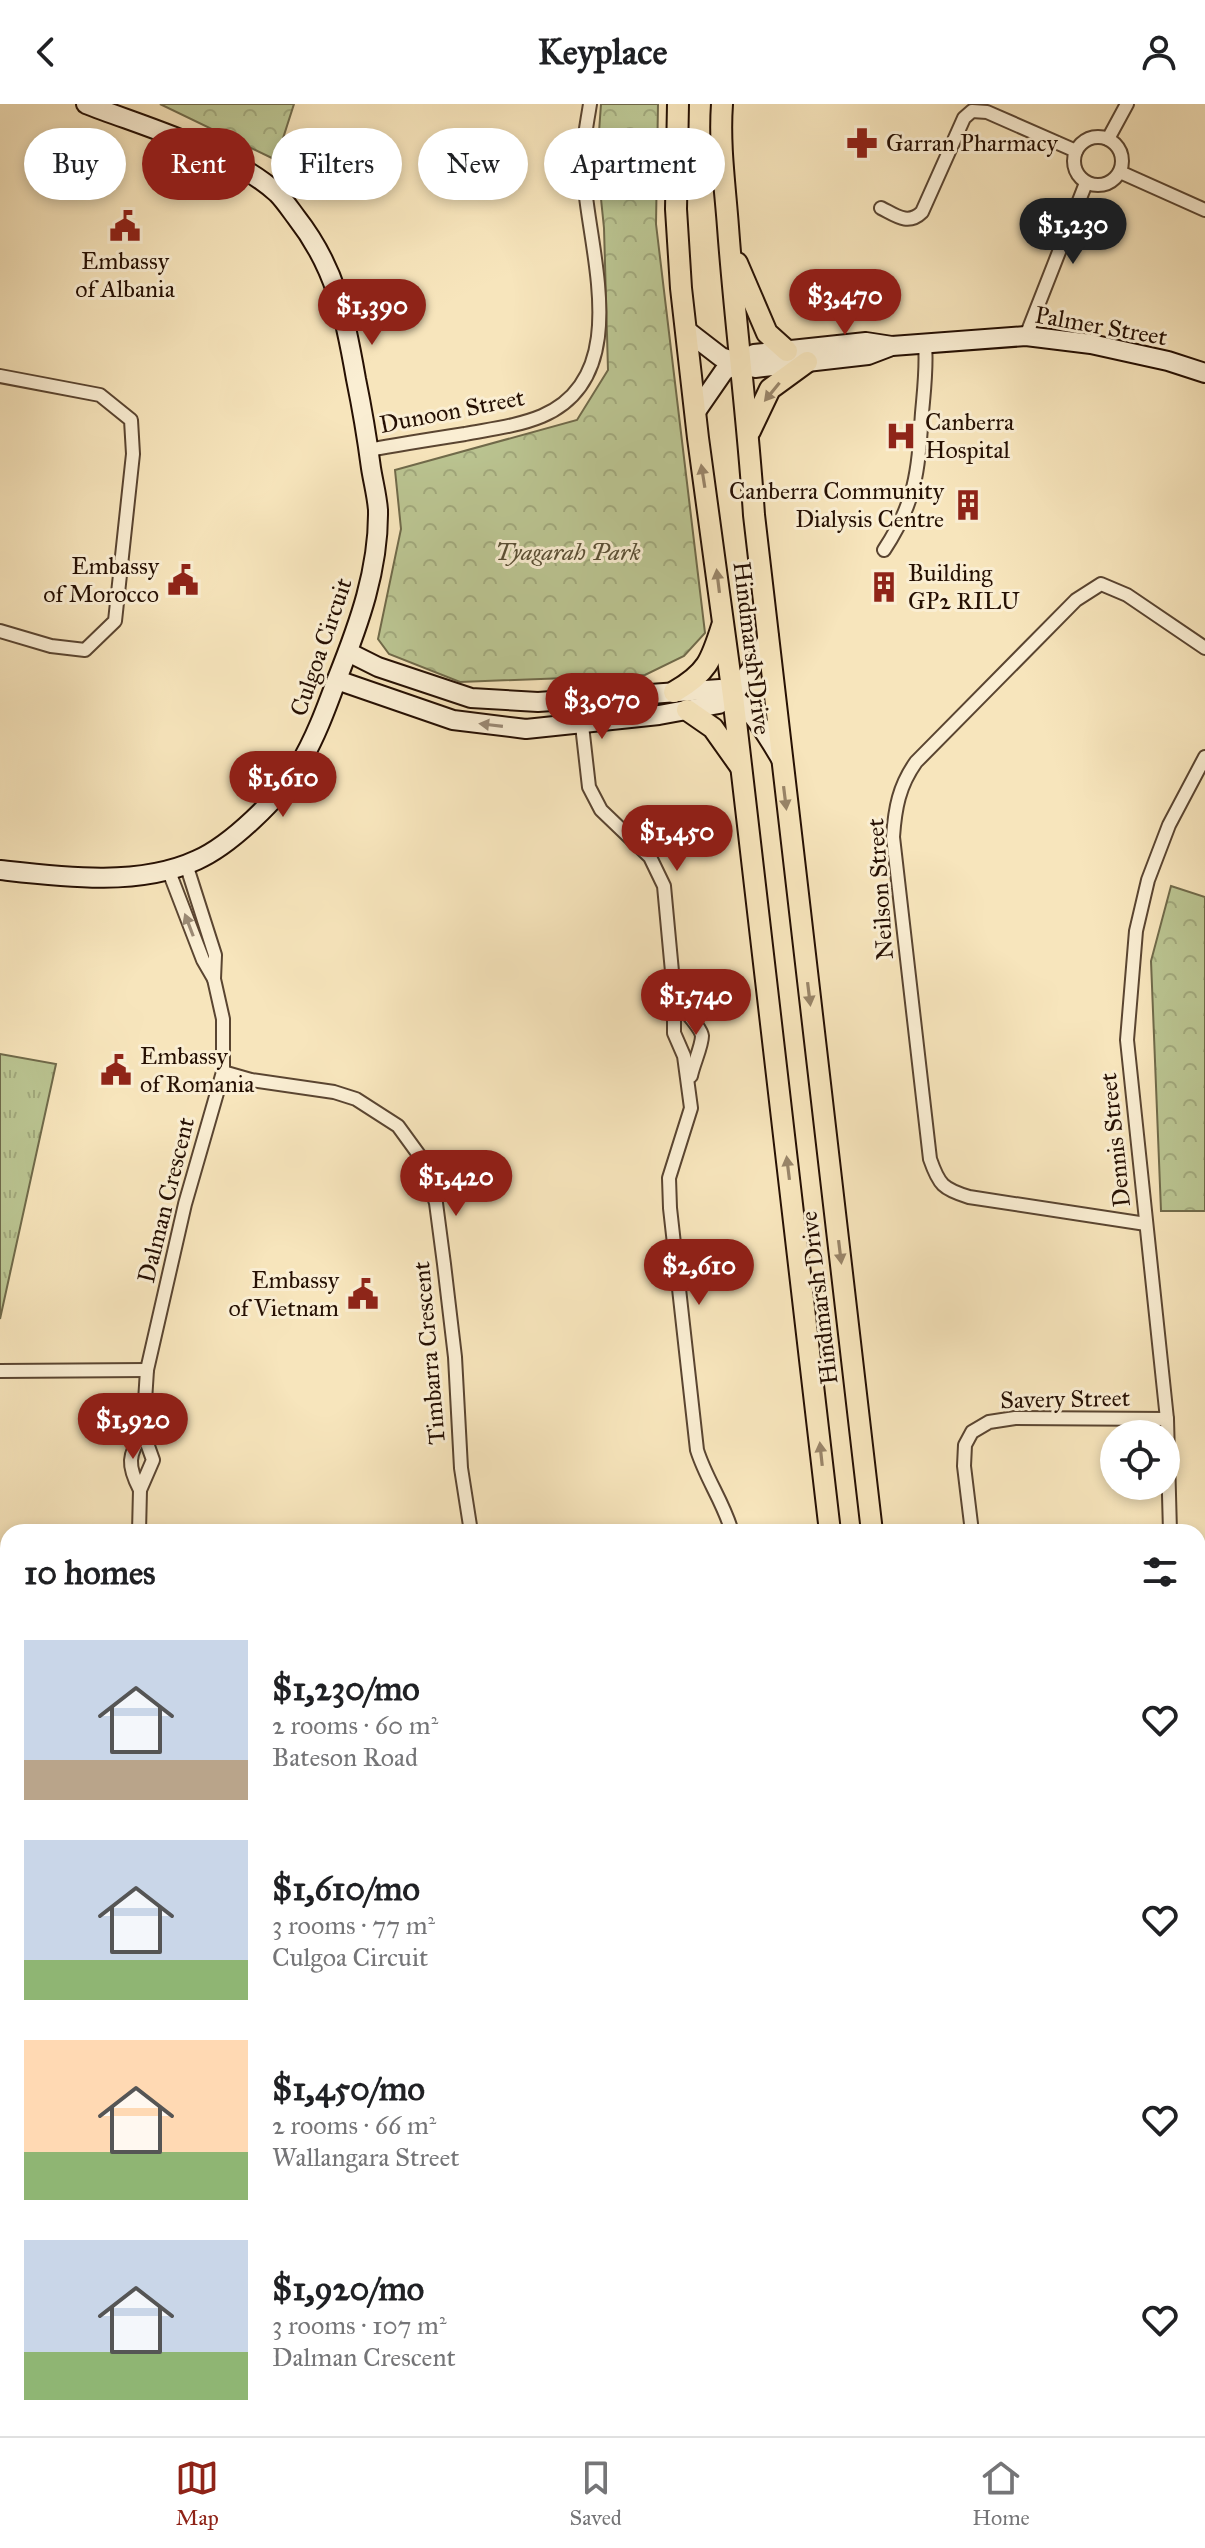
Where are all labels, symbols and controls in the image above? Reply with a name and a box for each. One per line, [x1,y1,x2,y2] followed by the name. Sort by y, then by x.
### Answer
[24,30,68,74] icon: back
[538,30,667,74] text: Keyplace
[1137,30,1181,74] icon: person
[845,126,879,160] pharmacy icon: Garran Pharmacy
[24,128,126,200] chip: Buy
[142,128,255,200] chip: Rent
[271,128,402,200] chip: Filters
[418,128,528,200] chip: New
[544,128,725,200] chip: Apartment
[886,128,1059,158] place label: Garran Pharmacy
[1008,198,1138,266] pin: $1,230
[1038,208,1108,240] text: $1,230
[108,209,142,243] public building icon: Embassy of Albania
[75,246,176,304] place label: Embassy of Albania
[780,269,910,337] pin: $3,470
[307,279,437,347] pin: $1,390
[807,279,883,311] text: $3,470
[336,289,408,321] text: $1,390
[1033,300,1170,352] street label: Palmer Street
[377,382,528,440] street label: Dunoon Street
[763,382,780,403] one-way arrow
[925,407,1015,465] place label: Canberra Hospital
[884,419,918,453] hospital icon: Canberra Hospital
[696,463,709,488] one-way arrow
[729,476,945,534] place label: Canberra Community Dialysis Centre
[951,488,985,522] building icon: Canberra Community Dialysis Centre
[495,537,641,567] park label: Tyagarah Park
[43,551,160,609] place label: Embassy of Morocco
[908,558,1020,616] place label: Building GP2 RILU
[726,560,778,736] street label: Hindmarsh Drive
[166,563,200,597] public building icon: Embassy of Morocco
[711,568,724,593] one-way arrow
[867,570,901,604] building icon: Building GP2 RILU
[283,573,359,720] street label: Culgoa Circuit
[537,673,667,741] pin: $3,070
[564,683,640,715] text: $3,070
[478,718,503,731] one-way arrow
[218,751,348,819] pin: $1,610
[247,761,319,793] text: $1,610
[779,786,792,811] one-way arrow
[612,805,742,873] pin: $1,450
[640,815,714,847] text: $1,450
[860,817,900,961] street label: Neilson Street
[182,913,195,937] one-way arrow
[631,969,761,1037] pin: $1,740
[659,979,733,1011] text: $1,740
[803,982,816,1007] one-way arrow
[140,1041,255,1099] place label: Embassy of Romania
[99,1053,133,1087] public building icon: Embassy of Romania
[1093,1071,1137,1209] street label: Dennis Street
[131,1114,201,1286] street label: Dalman Crescent
[391,1150,521,1218] pin: $1,420
[781,1155,794,1180] one-way arrow
[418,1160,494,1192] text: $1,420
[793,1210,845,1386] street label: Hindmarsh Drive
[634,1239,764,1307] pin: $2,610
[834,1240,847,1265] one-way arrow
[662,1249,736,1281] text: $2,610
[406,1260,452,1446] street label: Timbarra Crescent
[229,1265,340,1323] place label: Embassy of Vietnam
[346,1277,380,1311] public building icon: Embassy of Vietnam
[1000,1383,1131,1415] street label: Savery Street
[68,1393,198,1461] pin: $1,920
[96,1403,170,1435] text: $1,920
[1100,1420,1180,1500] map controls
[1100,1420,1180,1500] button: locate
[815,1442,828,1467] one-way arrow
[1138,1550,1182,1594] icon: filters
[24,1552,155,1593] text: 10 homes
[272,1668,420,1709] text: $1,230/mo
[88,1672,184,1768] icon: home
[1138,1698,1182,1742] icon: heart
[272,1709,438,1741] text: 2 rooms · 60 m²
[272,1741,418,1773] text: Bateson Road
[272,1868,420,1909] text: $1,610/mo
[88,1872,184,1968] icon: home
[1138,1898,1182,1942] icon: heart
[272,1909,435,1941] text: 3 rooms · 77 m²
[272,1941,428,1973] text: Culgoa Circuit
[272,2068,425,2109] text: $1,450/mo
[88,2072,184,2168] icon: home
[1138,2098,1182,2142] icon: heart
[272,2109,436,2141] text: 2 rooms · 66 m²
[272,2141,460,2173] text: Wallangara Street
[272,2268,424,2309] text: $1,920/mo
[88,2272,184,2368] icon: home
[1138,2298,1182,2342] icon: heart
[272,2309,447,2341] text: 3 rooms · 107 m²
[272,2341,456,2373] text: Dalman Crescent
[175,2456,219,2531] tab: Map
[570,2456,622,2531] tab: Saved
[972,2456,1030,2531] tab: Home

